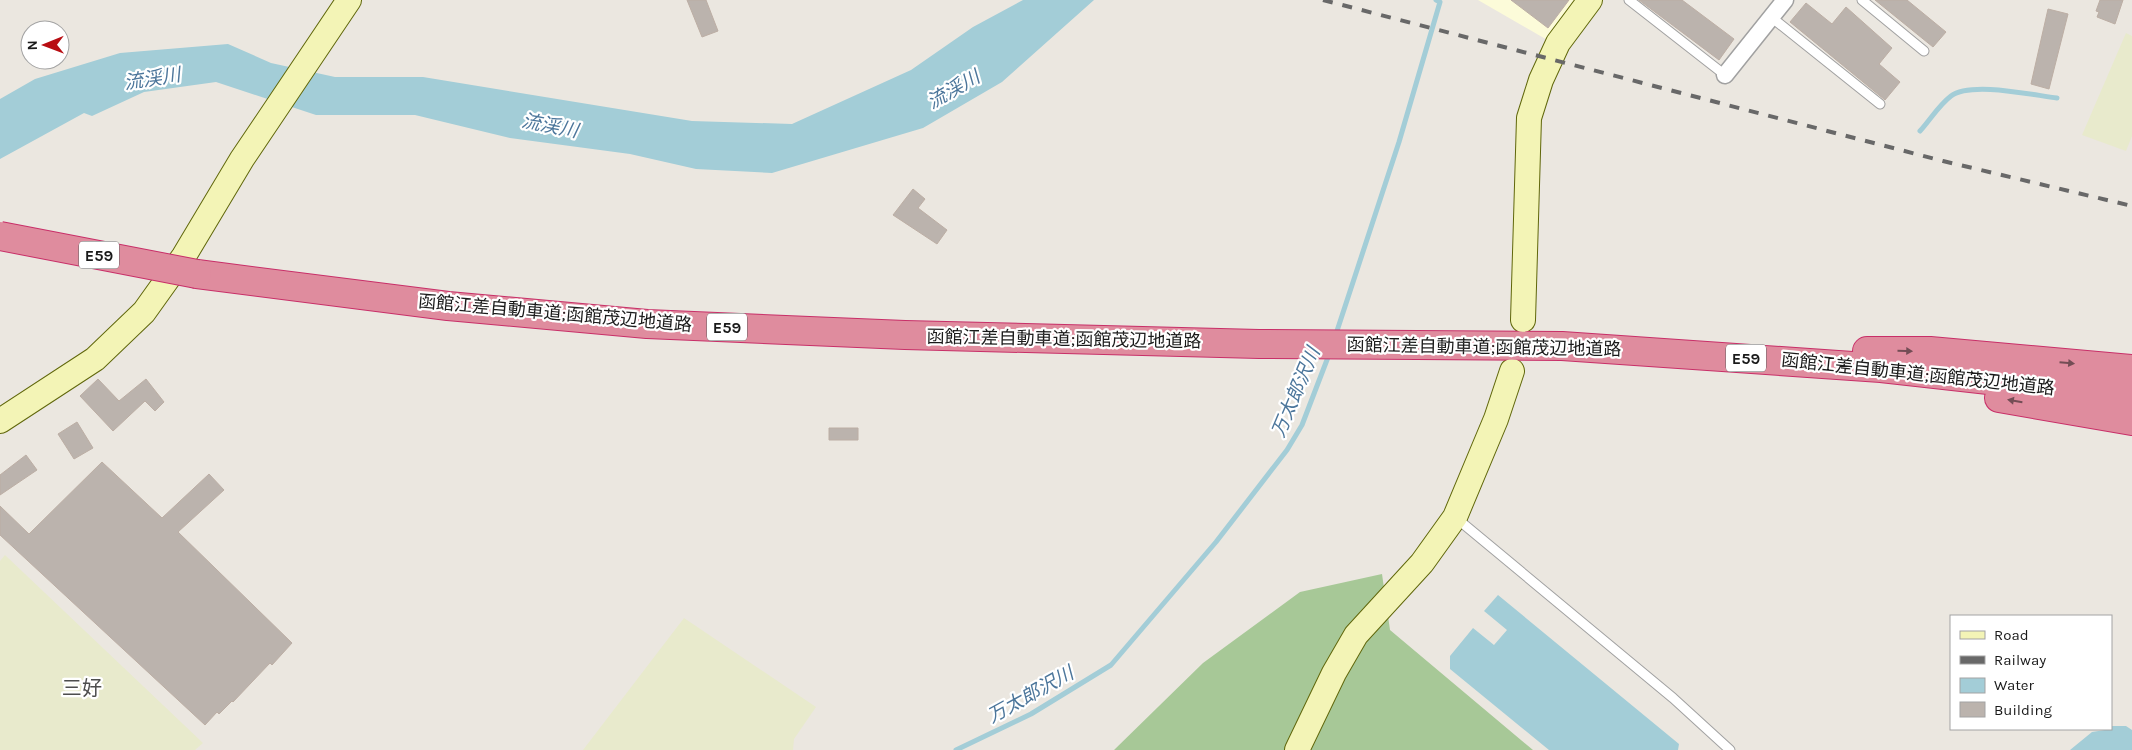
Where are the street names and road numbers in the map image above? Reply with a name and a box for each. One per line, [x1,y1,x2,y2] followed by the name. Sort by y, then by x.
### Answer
[79,242,119,268] road number: E59
[417,290,693,336] street label: 函館江差自動車道;函館茂辺地道路
[707,314,747,341] road number: E59
[926,326,1202,352] street label: 函館江差自動車道;函館茂辺地道路
[1346,334,1622,360] street label: 函館江差自動車道;函館茂辺地道路
[1726,344,1766,372] road number: E59
[1780,349,2056,399] street label: 函館江差自動車道;函館茂辺地道路

